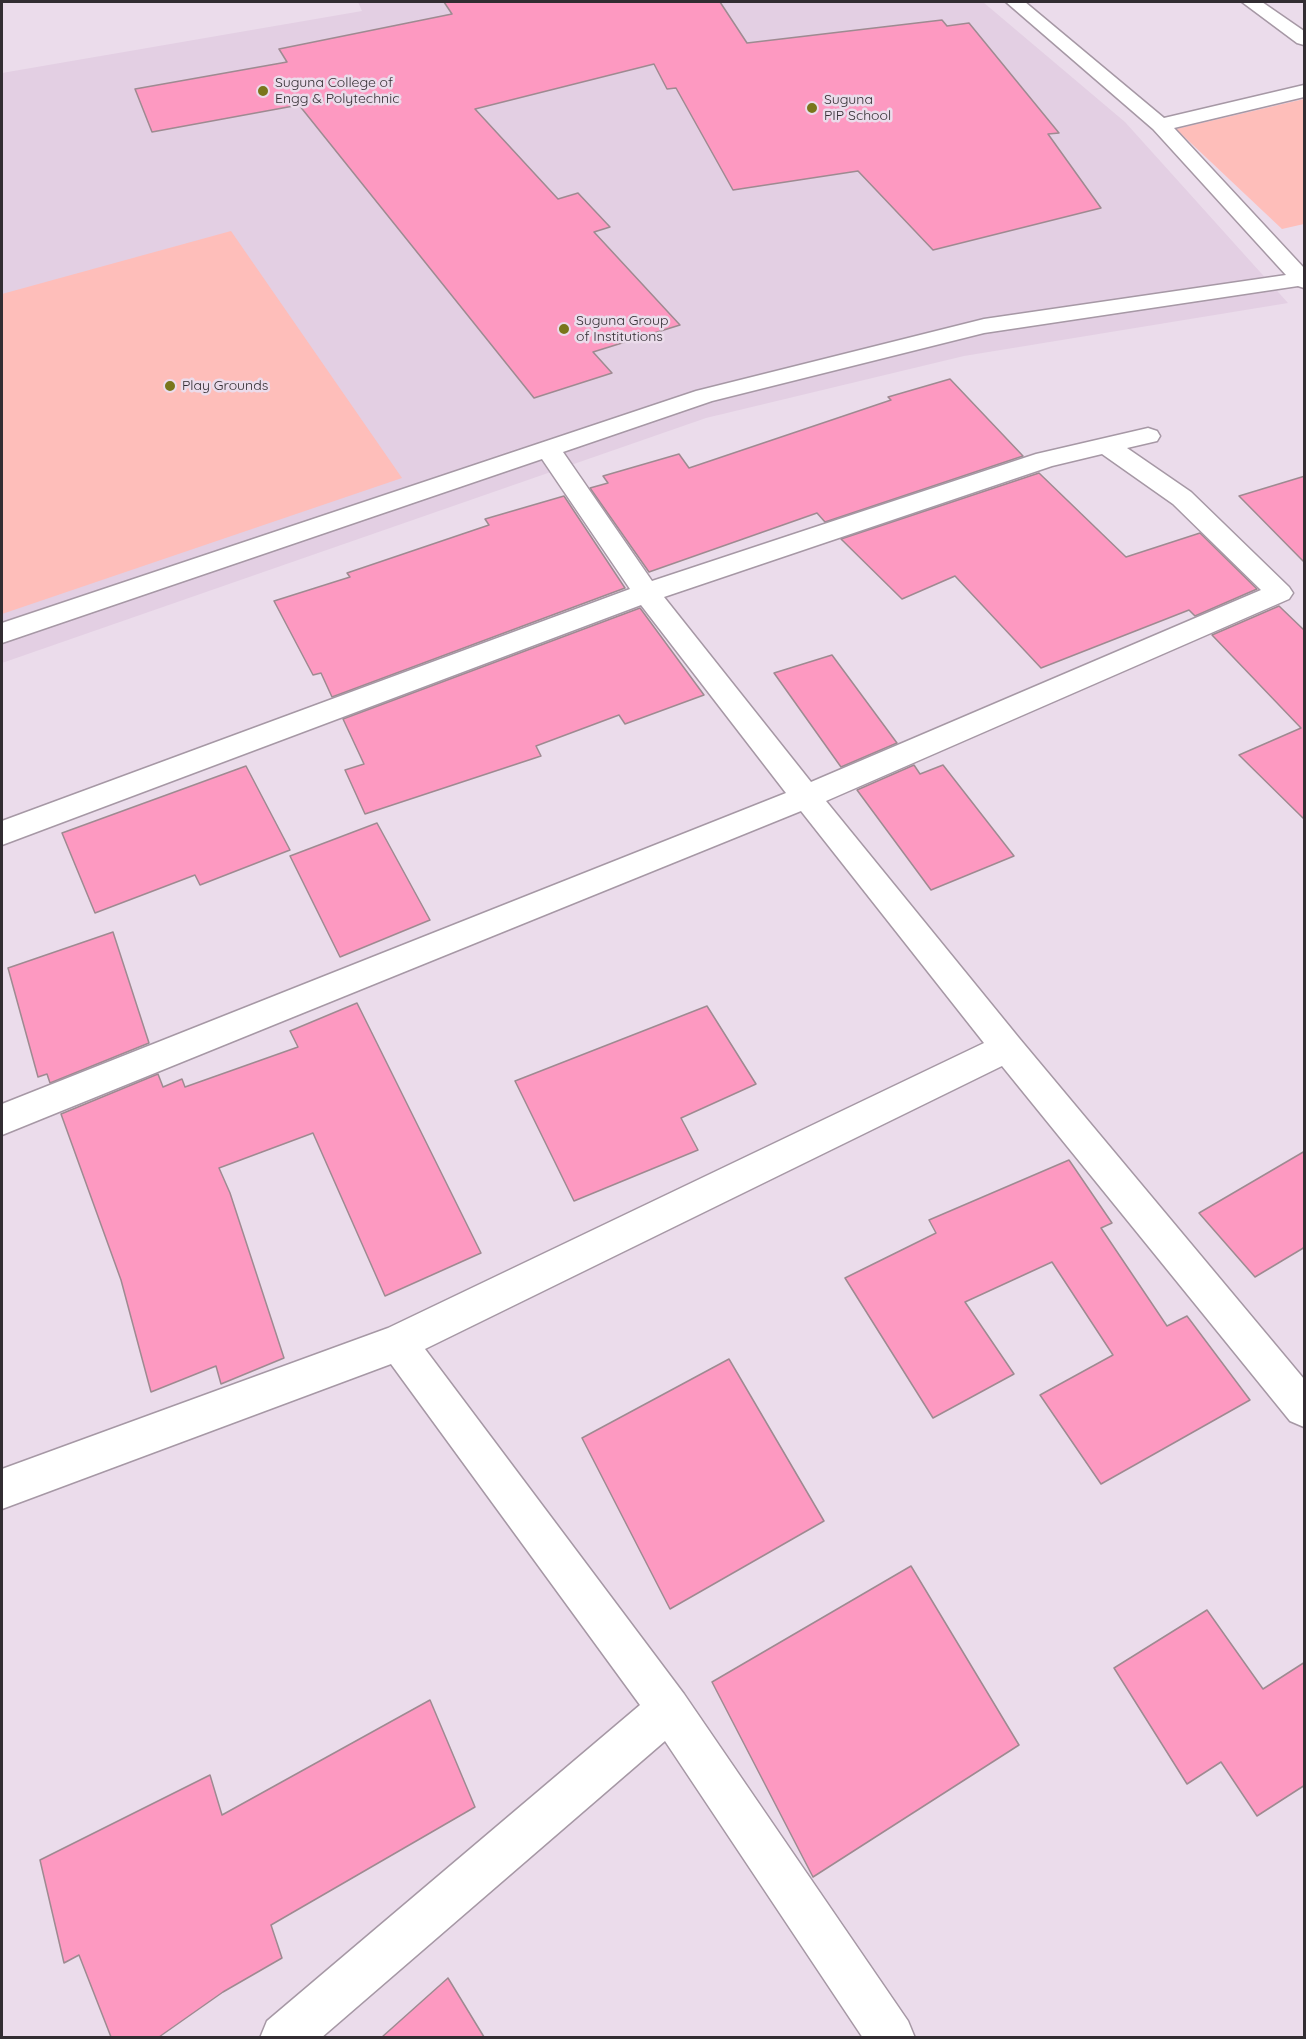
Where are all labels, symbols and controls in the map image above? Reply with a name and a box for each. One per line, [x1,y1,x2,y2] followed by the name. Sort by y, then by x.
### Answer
[275,75,399,108] place label: Suguna College of Engg & Polytechnic
[256,84,270,98] marker: Suguna College of Engg & Polytechnic
[824,92,891,124] place label: Suguna PIP School
[805,101,819,115] marker: Suguna PIP School
[576,313,668,346] place label: Suguna Group of Institutions
[557,322,571,336] marker: Suguna Group of Institutions
[182,378,268,394] place label: Play Grounds
[163,379,177,393] marker: Play Grounds

